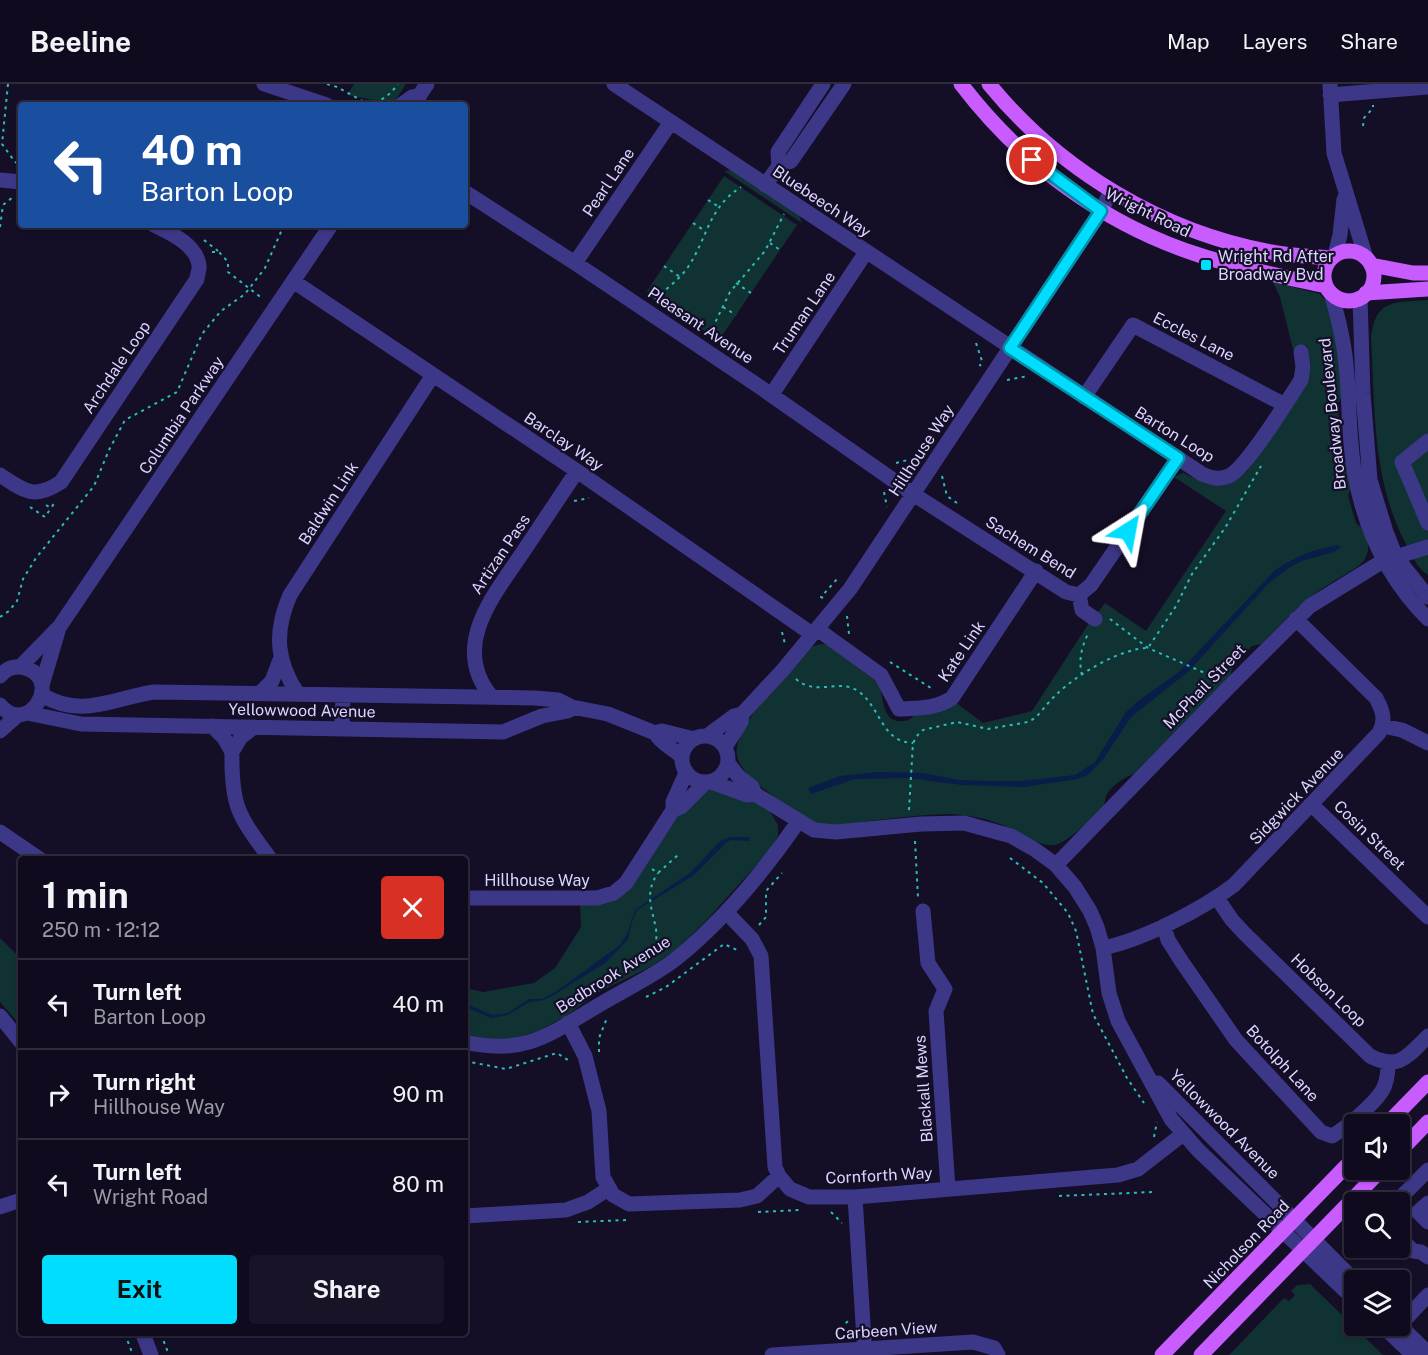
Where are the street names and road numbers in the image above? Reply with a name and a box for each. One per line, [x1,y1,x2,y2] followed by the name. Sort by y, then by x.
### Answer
[578,144,638,220] street label: Pearl Lane
[769,162,875,242] street label: Bluebeech Way
[1102,184,1193,241] street label: Wright Road
[770,268,839,359] street label: Truman Lane
[644,283,757,368] street label: Pleasant Avenue
[1150,308,1238,365] street label: Eccles Lane
[78,317,154,417] street label: Archdale Loop
[1315,337,1350,491] street label: Broadway Boulevard
[135,352,228,478] street label: Columbia Parkway
[885,400,958,500] street label: Hillhouse Way
[1131,402,1218,466] street label: Barton Loop
[521,408,607,475] street label: Barclay Way
[295,458,362,548] street label: Baldwin Link
[467,511,534,598] street label: Artizan Pass
[982,512,1079,583] street label: Sachem Bend
[934,617,989,685] street label: Kate Link
[1159,640,1250,733] street label: McPhail Street
[228,700,376,721] street label: Yellowwood Avenue
[1245,744,1347,849] street label: Sidgwick Avenue
[1330,797,1409,874] street label: Cosin Street
[484,871,590,890] street label: Hillhouse Way
[553,932,674,1017] street label: Bedbrook Avenue
[1287,950,1370,1031] street label: Hobson Loop
[1242,1021,1323,1106] street label: Botolph Lane
[910,1035,937,1143] street label: Blackall Mews
[1166,1066,1283,1183] street label: Yellowwood Avenue
[825,1163,934,1188] street label: Cornforth Way
[1199,1196,1293,1293] street label: Nicholson Road
[834,1317,938,1344] street label: Carbeen View

